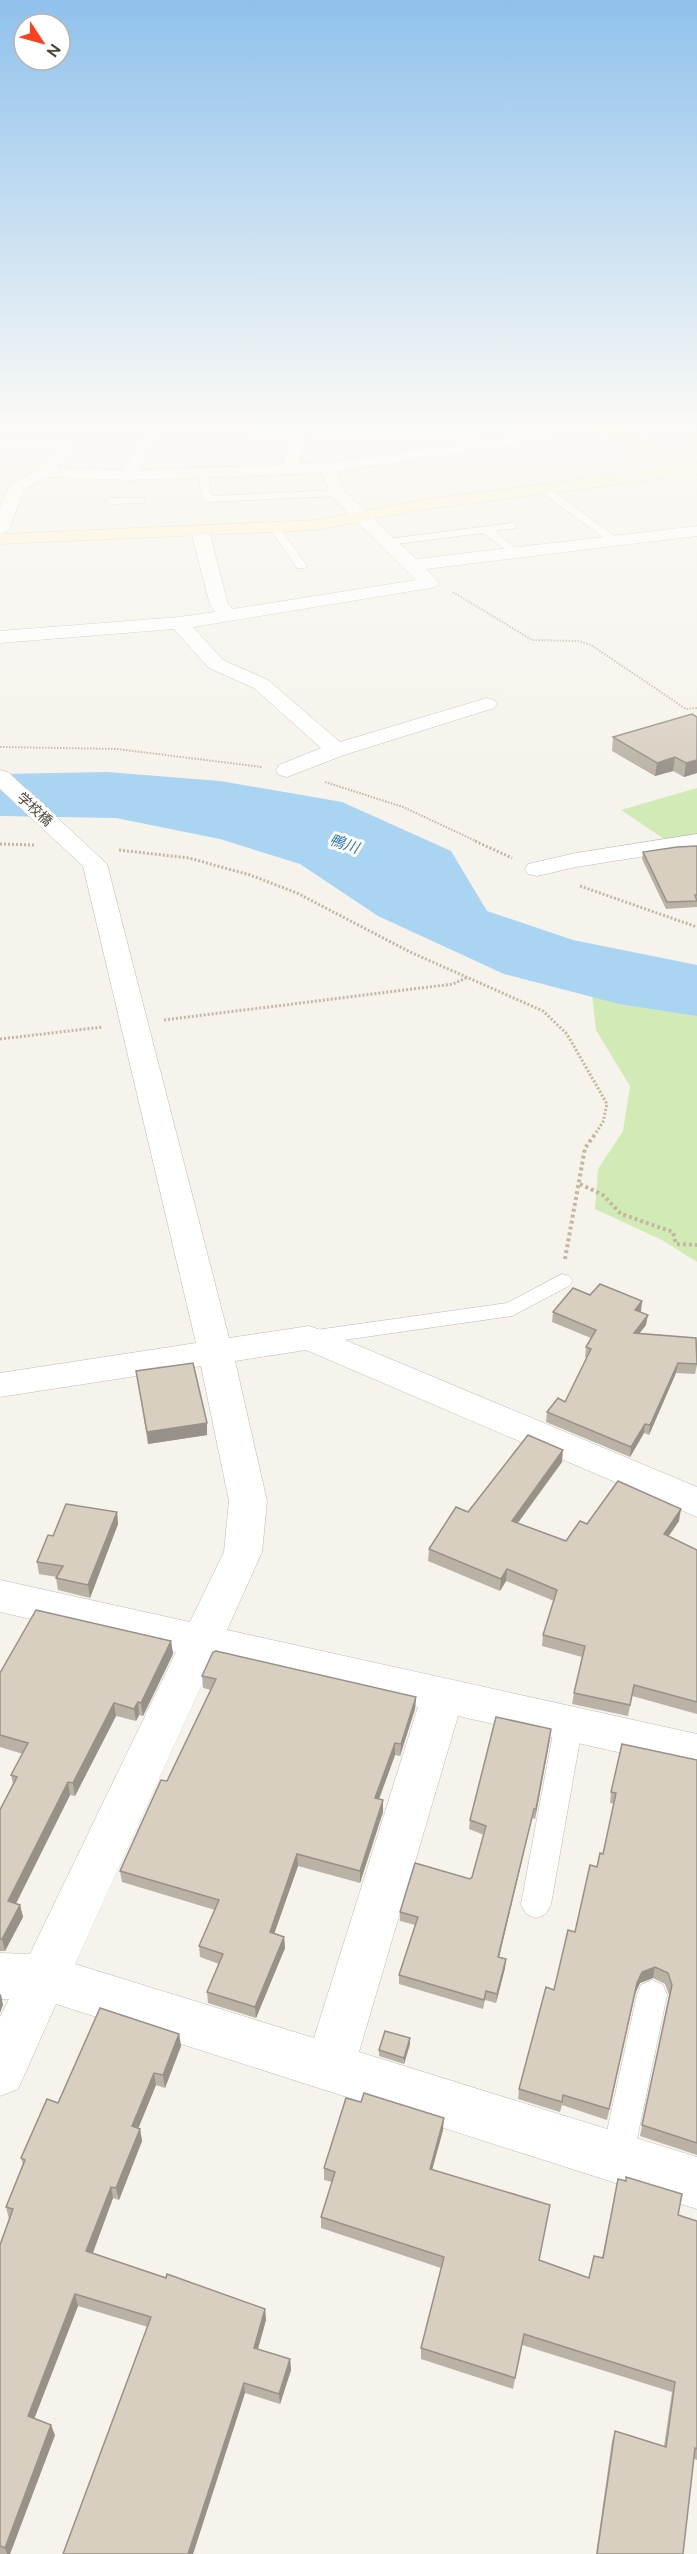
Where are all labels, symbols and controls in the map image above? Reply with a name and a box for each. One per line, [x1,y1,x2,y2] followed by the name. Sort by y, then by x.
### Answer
[12,12,72,72] north arrow
[43,41,65,61] text: N
[14,789,56,829] street label: 学校橋
[327,831,363,857] water label: 鴨川

